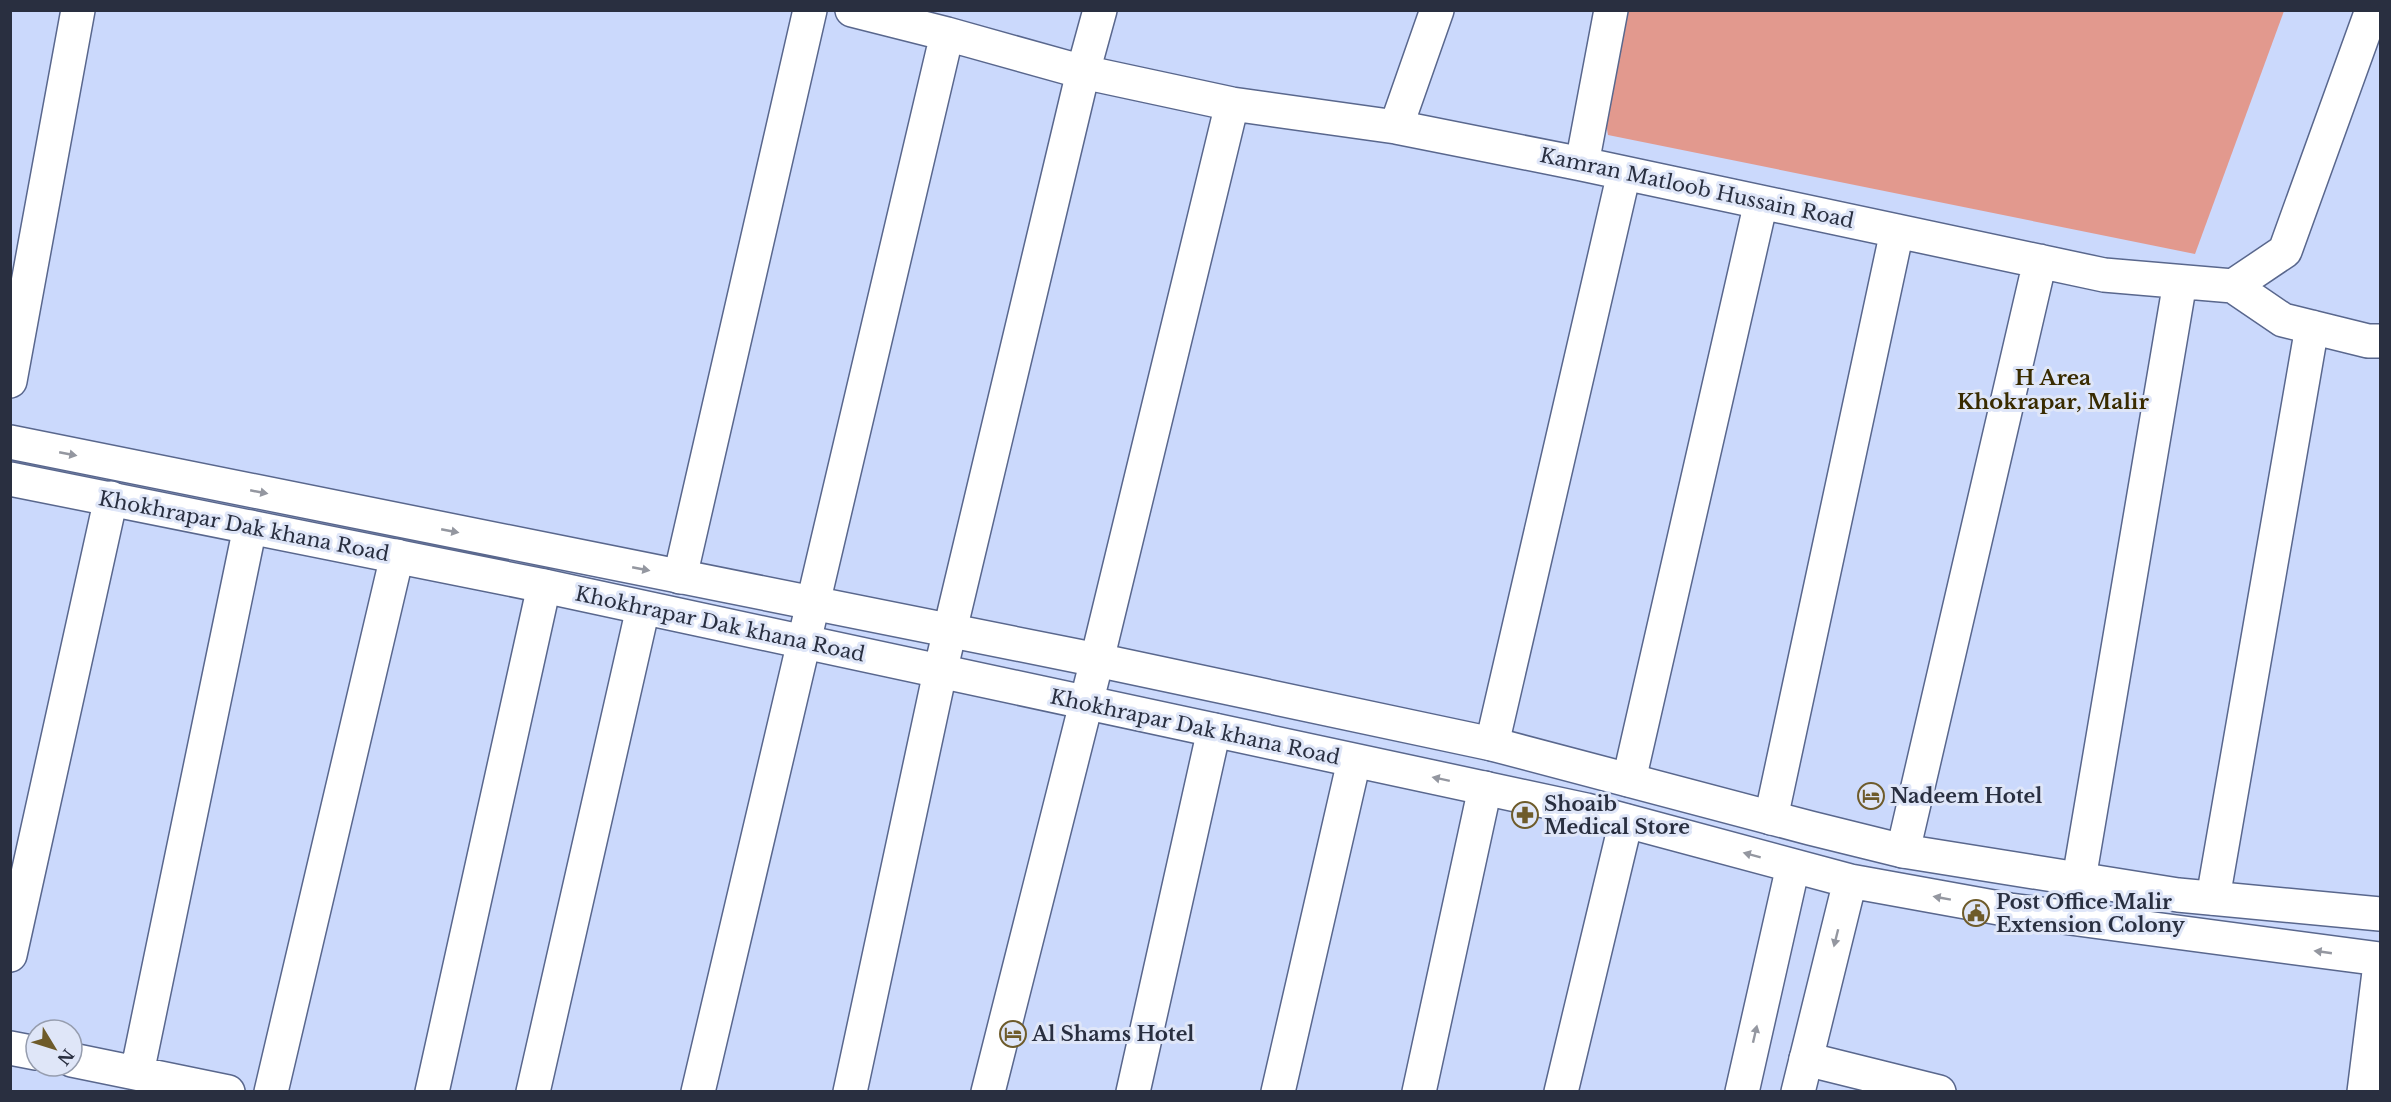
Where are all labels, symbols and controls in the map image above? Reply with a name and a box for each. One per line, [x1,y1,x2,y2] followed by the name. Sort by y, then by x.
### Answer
[1538,143,1856,233] street label: Kamran Matloob Hussain Road
[1957,365,2149,415] district label: H Area Khokrapar, Malir
[59,450,78,459] one-way arrow
[97,486,391,566] street label: Khokhrapar Dak khana Road
[250,488,269,497] one-way arrow
[441,527,460,536] one-way arrow
[632,565,651,574] one-way arrow
[573,582,867,666] street label: Khokhrapar Dak khana Road
[1048,685,1342,769] street label: Khokhrapar Dak khana Road
[1431,774,1450,783] one-way arrow
[1856,781,1886,811] hotel icon: Nadeem Hotel
[1890,784,2042,808] place label: Nadeem Hotel
[1544,792,1690,839] place label: Shoaib Medical Store
[1510,800,1540,830] pharmacy icon: Shoaib Medical Store
[1743,850,1761,859] one-way arrow
[1996,890,2186,937] place label: Post Office Malir Extension Colony
[1933,893,1952,902] one-way arrow
[1961,898,1991,928] public building icon: Post Office Malir Extension Colony
[1830,929,1840,947] one-way arrow
[2313,947,2332,956] one-way arrow
[24,1018,84,1078] north arrow
[998,1019,1028,1049] hotel icon: Al Shams Hotel
[1031,1022,1194,1046] place label: Al Shams Hotel
[1750,1025,1760,1044] one-way arrow
[53,1045,78,1069] text: N

